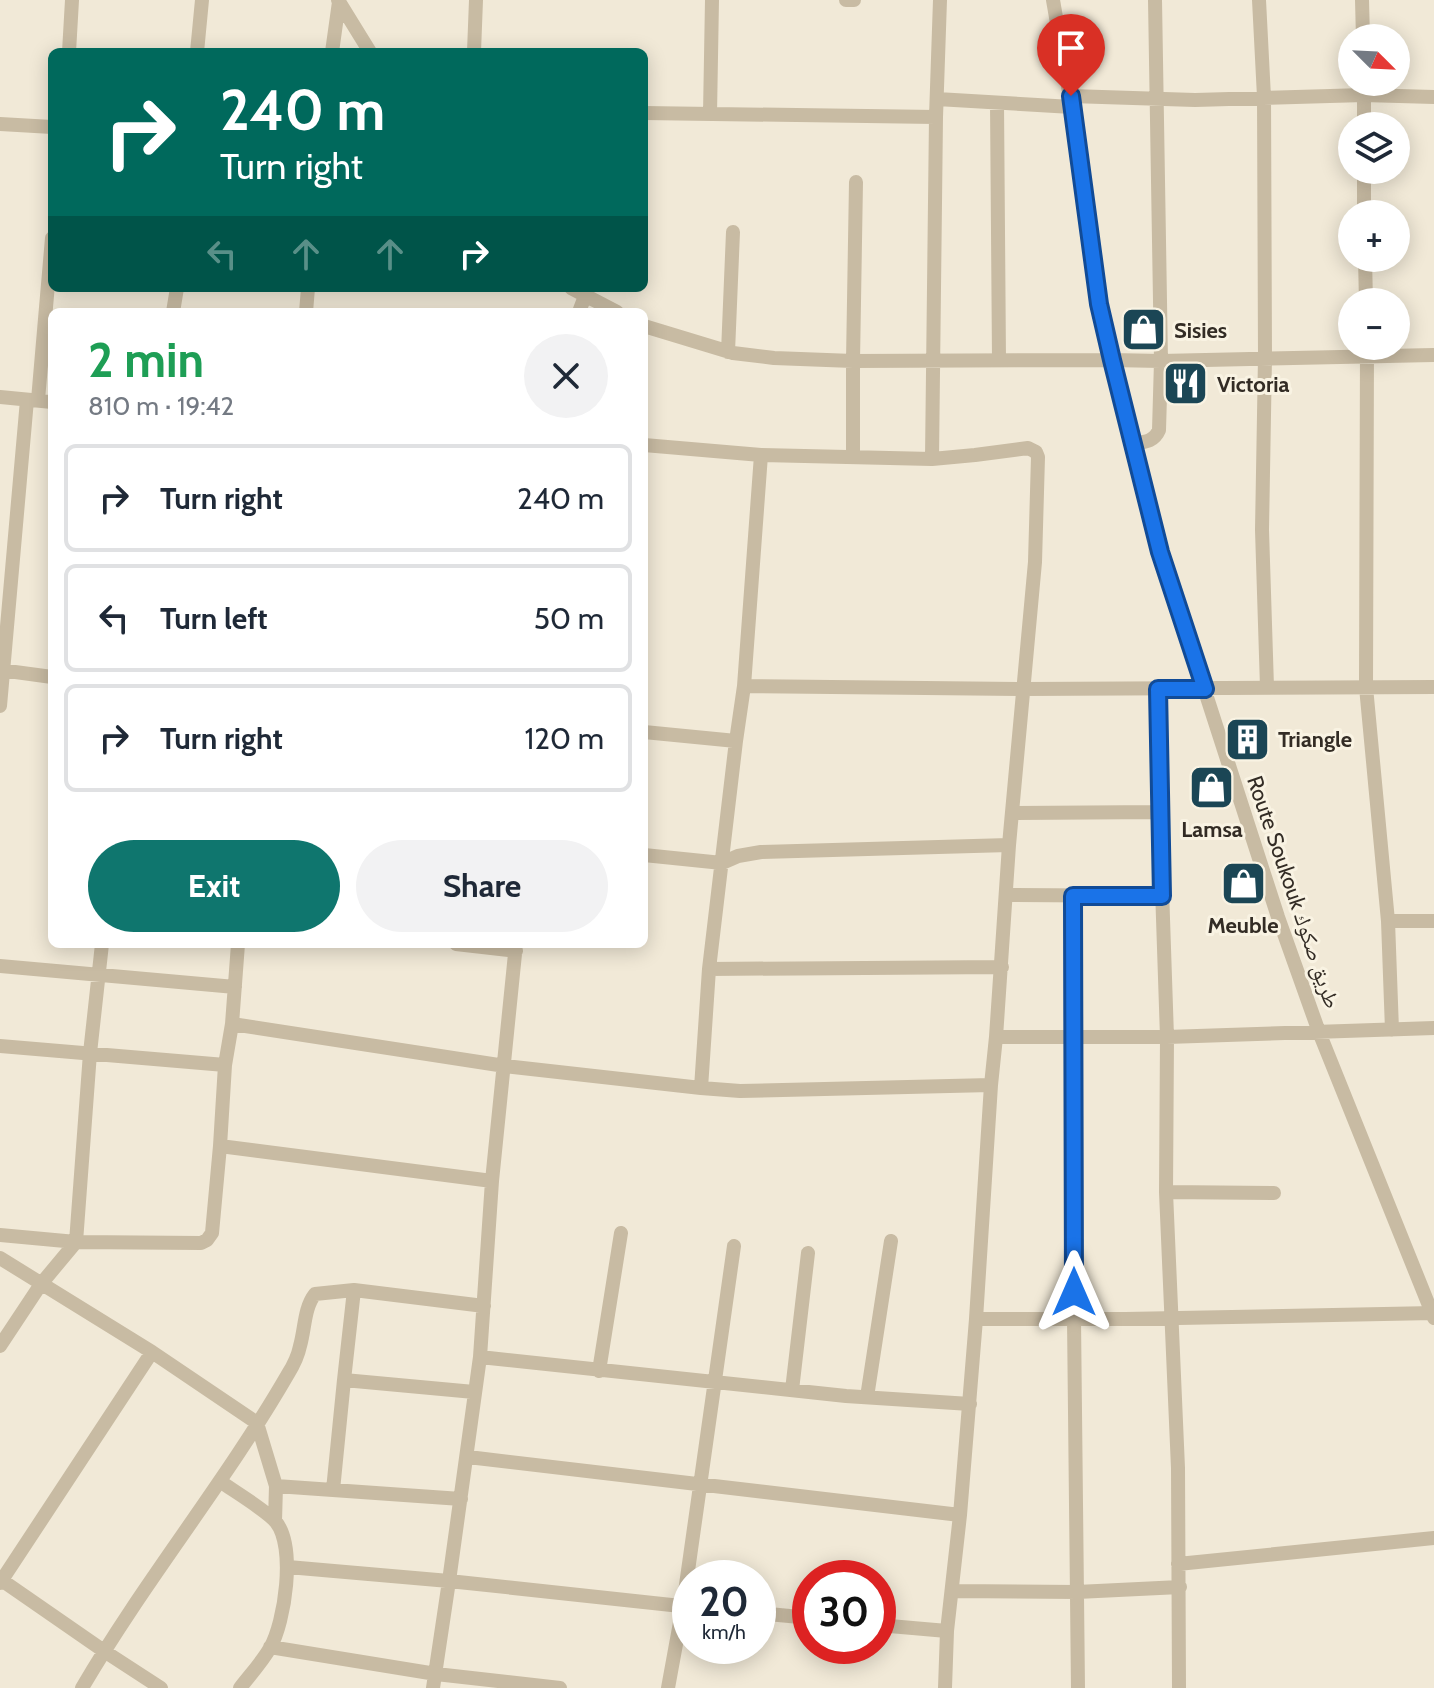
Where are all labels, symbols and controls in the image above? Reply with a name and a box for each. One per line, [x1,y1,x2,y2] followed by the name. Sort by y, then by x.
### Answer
[1037,14.0,1105,96] pin
[1338,24,1410,96] north arrow
[1338,24,1410,360] map controls
[1049,26,1093,70] icon: arrive
[220,76,385,144] text: 240 m
[88,80,192,184] icon: right
[1338,112,1410,184] button: layers
[220,144,363,188] text: Turn right
[1338,200,1410,272] button: +
[200,232,244,276] icon: left
[284,232,328,276] icon: ahead
[368,232,412,276] icon: ahead
[452,232,496,276] icon: right
[1338,288,1410,360] button: −
[1119,306,1167,354] shop icon: Sisies
[1174,317,1227,344] place label: Sisies
[88,331,204,389] text: 2 min
[524,334,608,418] button: close
[1162,360,1210,408] restaurant icon: Victoria
[1217,371,1289,398] place label: Victoria
[88,390,234,422] text: 810 m · 19:42
[92,476,136,520] icon: right
[160,480,283,517] text: Turn right
[517,480,604,517] text: 240 m
[92,596,136,640] icon: left
[160,600,268,637] text: Turn left
[534,600,604,637] text: 50 m
[1223,715,1271,763] building icon: Triangle
[92,716,136,760] icon: right
[160,720,283,757] text: Turn right
[524,720,604,757] text: 120 m
[1278,726,1352,753] place label: Triangle
[1188,764,1236,812] shop icon: Lamsa
[1241,772,1346,1012] street label: Route Soukouk طريق صكوك
[1181,816,1243,843] place label: Lamsa
[88,840,340,932] button: Exit
[356,840,608,932] button: Share
[1219,860,1267,908] shop icon: Meuble
[1207,912,1279,939] place label: Meuble
[1032,1250,1116,1334] position arrow
[792,1560,896,1664] speed limit sign: 30
[699,1577,749,1626] text: 20
[702,1620,746,1644] text: km/h

